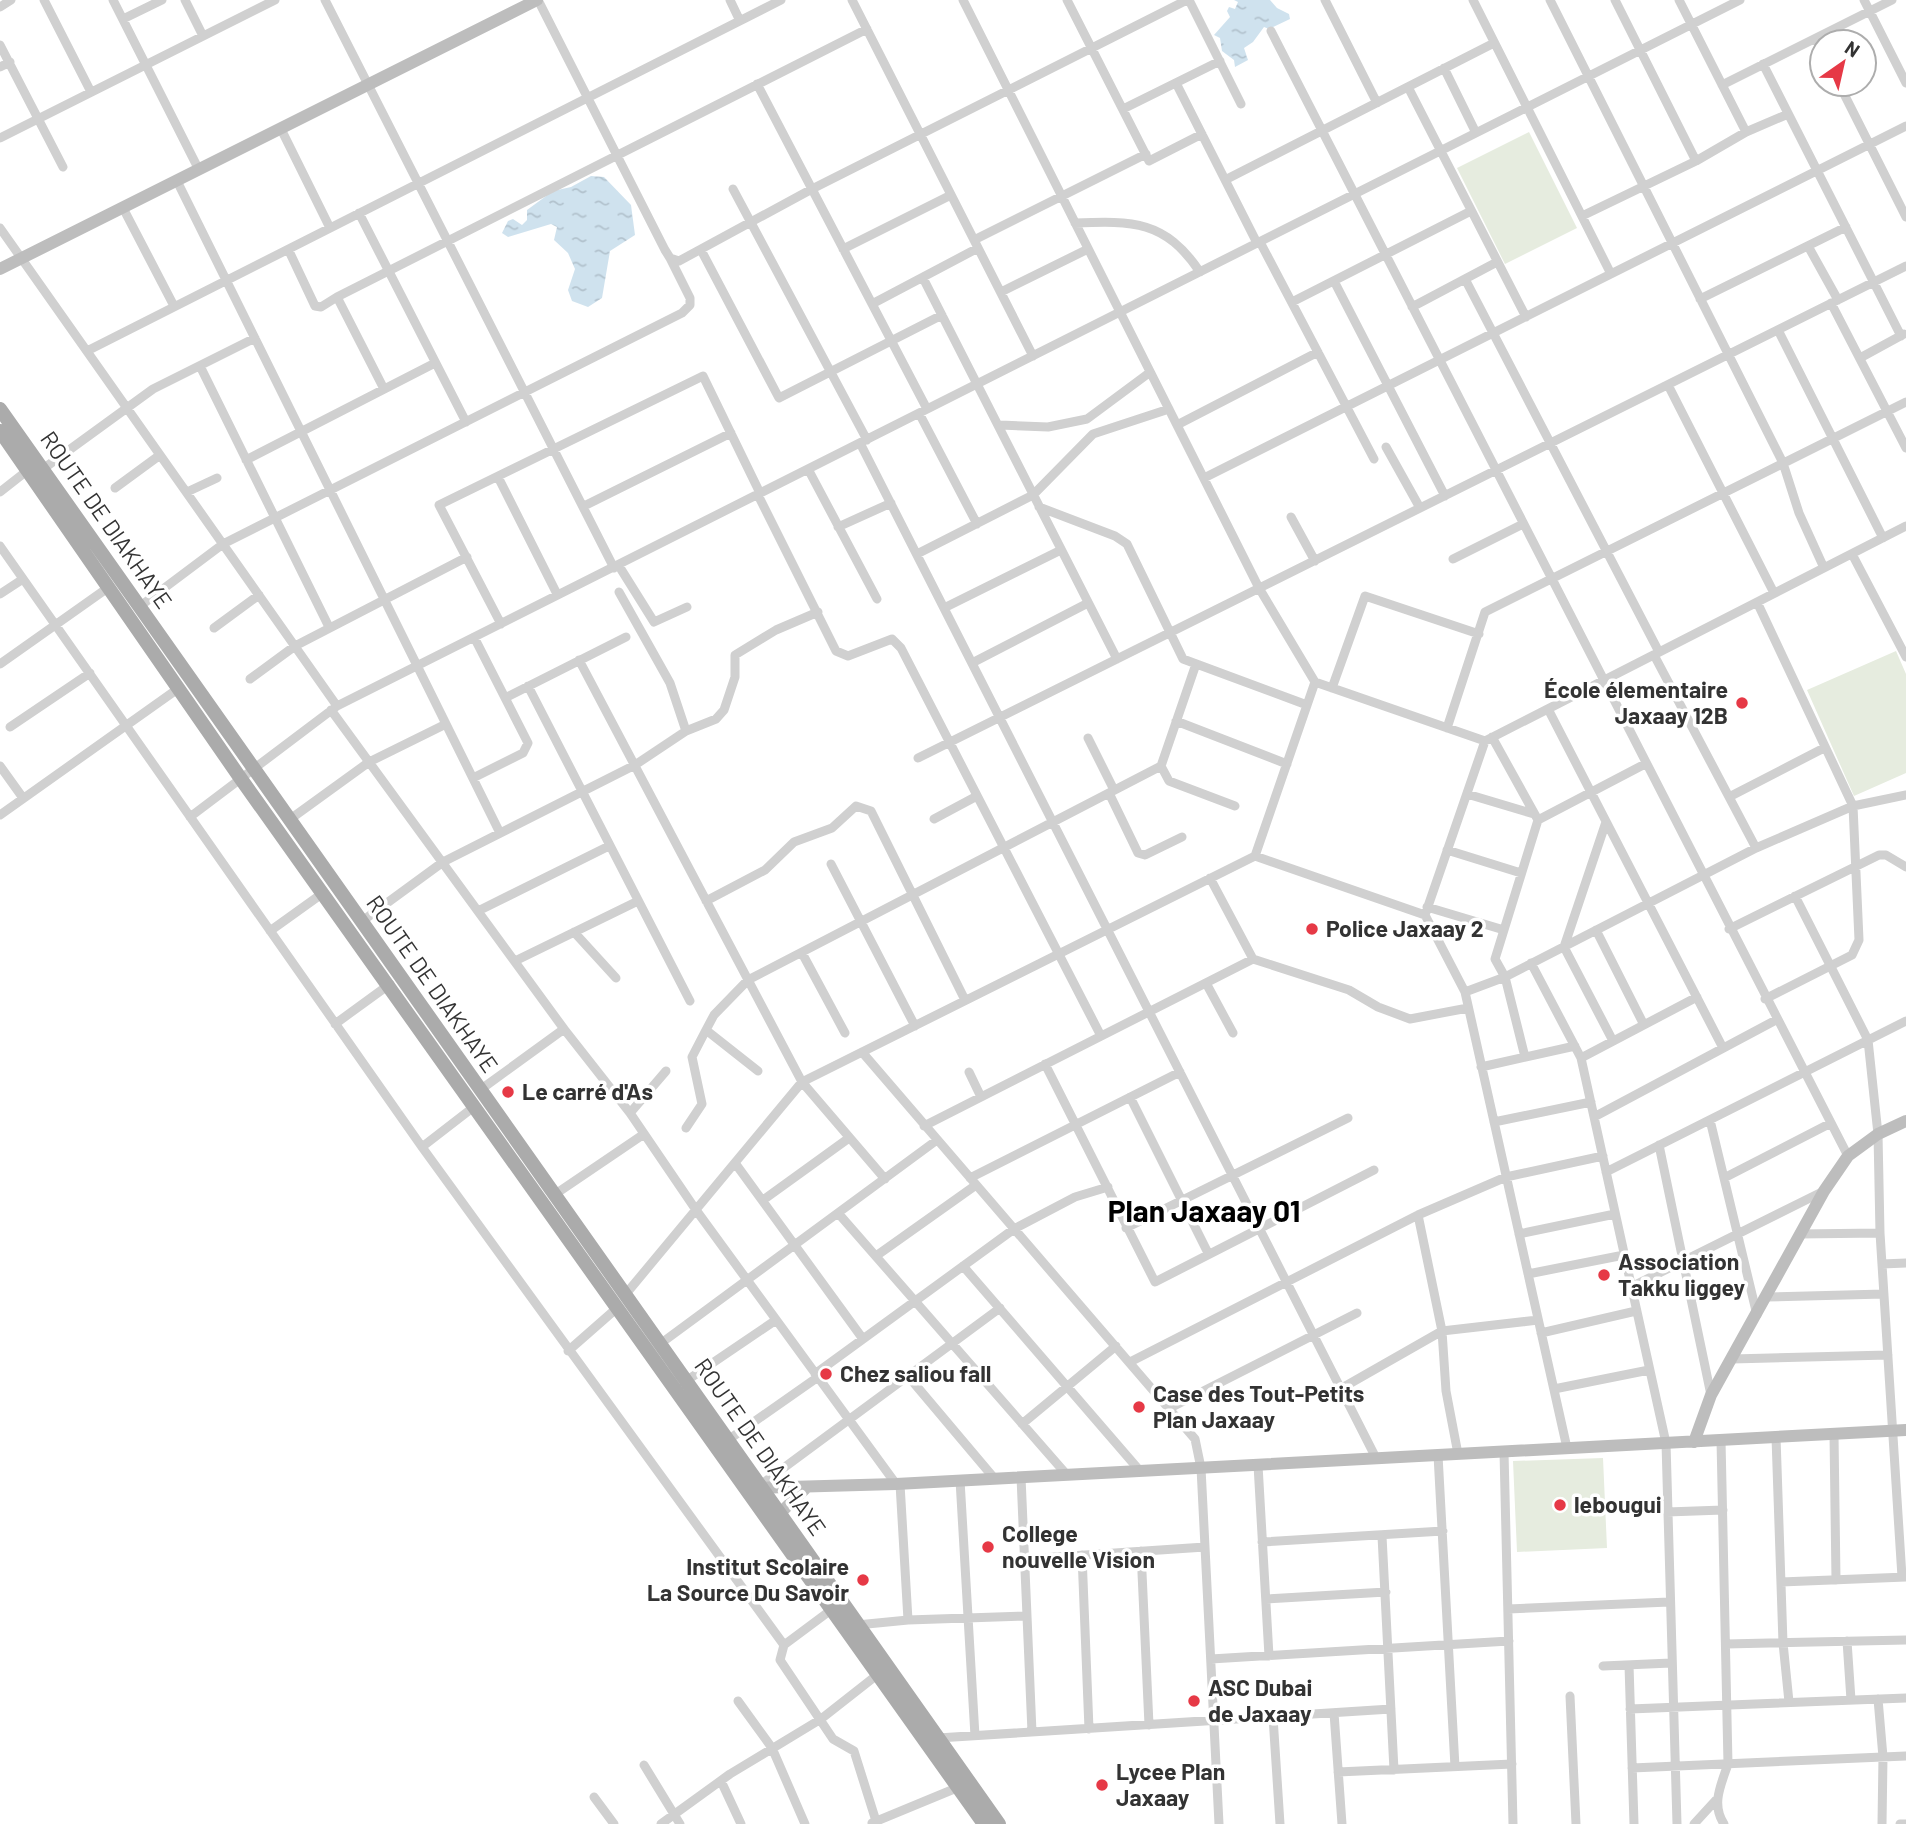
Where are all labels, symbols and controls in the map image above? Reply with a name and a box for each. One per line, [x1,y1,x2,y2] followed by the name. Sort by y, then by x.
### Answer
[1808,28,1878,98] north arrow
[1841,35,1864,62] text: N
[35,425,178,613] street label: ROUTE DE DIAKHAYE
[1544,675,1728,729] place label: École élementaire Jaxaay 12B
[1734,695,1750,711] marker: École élementaire Jaxaay 12B
[361,889,504,1077] street label: ROUTE DE DIAKHAYE
[1326,914,1484,942] place label: Police Jaxaay 2
[1304,921,1320,937] marker: Police Jaxaay 2
[522,1077,653,1105] place label: Le carré d'As
[500,1084,516,1100] marker: Le carré d'As
[1108,1192,1300,1228] district label: Plan Jaxaay 01
[1618,1247,1745,1301] place label: Association Takku liggey
[1596,1267,1612,1283] marker: Association Takku liggey
[689,1352,832,1540] street label: ROUTE DE DIAKHAYE
[840,1359,991,1387] place label: Chez saliou fall
[818,1366,834,1382] marker: Chez saliou fall
[1153,1379,1364,1433] place label: Case des Tout-Petits Plan Jaxaay
[1131,1399,1147,1415] marker: Case des Tout-Petits Plan Jaxaay
[1574,1490,1662,1518] place label: lebougui
[1552,1497,1568,1513] marker: lebougui
[1002,1519,1155,1573] place label: College nouvelle Vision
[980,1539,996,1555] marker: College nouvelle Vision
[647,1552,849,1606] place label: Institut Scolaire La Source Du Savoir
[855,1572,871,1588] marker: Institut Scolaire La Source Du Savoir
[1208,1673,1312,1727] place label: ASC Dubai de Jaxaay
[1186,1693,1202,1709] marker: ASC Dubai de Jaxaay
[1116,1757,1225,1811] place label: Lycee Plan Jaxaay
[1094,1777,1110,1793] marker: Lycee Plan Jaxaay

